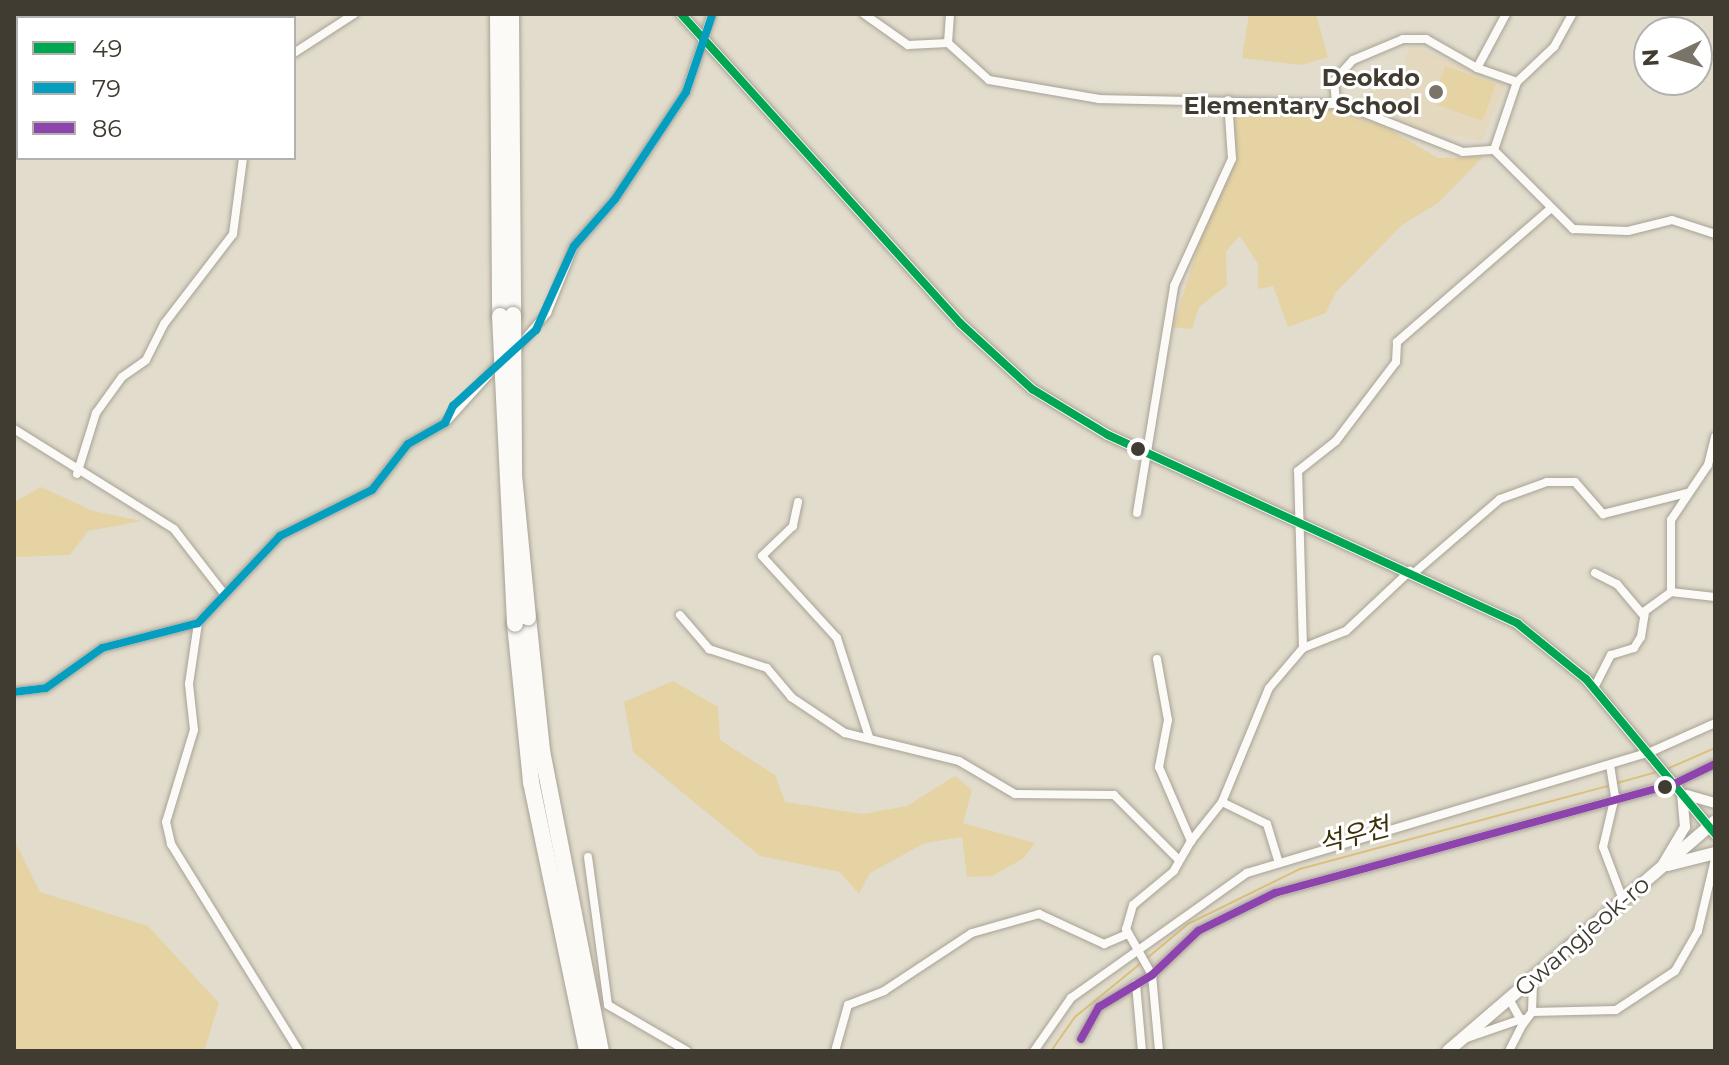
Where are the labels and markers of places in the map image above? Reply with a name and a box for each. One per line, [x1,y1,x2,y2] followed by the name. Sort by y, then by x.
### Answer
[1183,64,1420,120] place label: Deokdo Elementary School
[1427,83,1445,101] marker: Deokdo Elementary School
[1130,441,1146,457] unlabelled marker
[1657,779,1673,795] unlabelled marker

